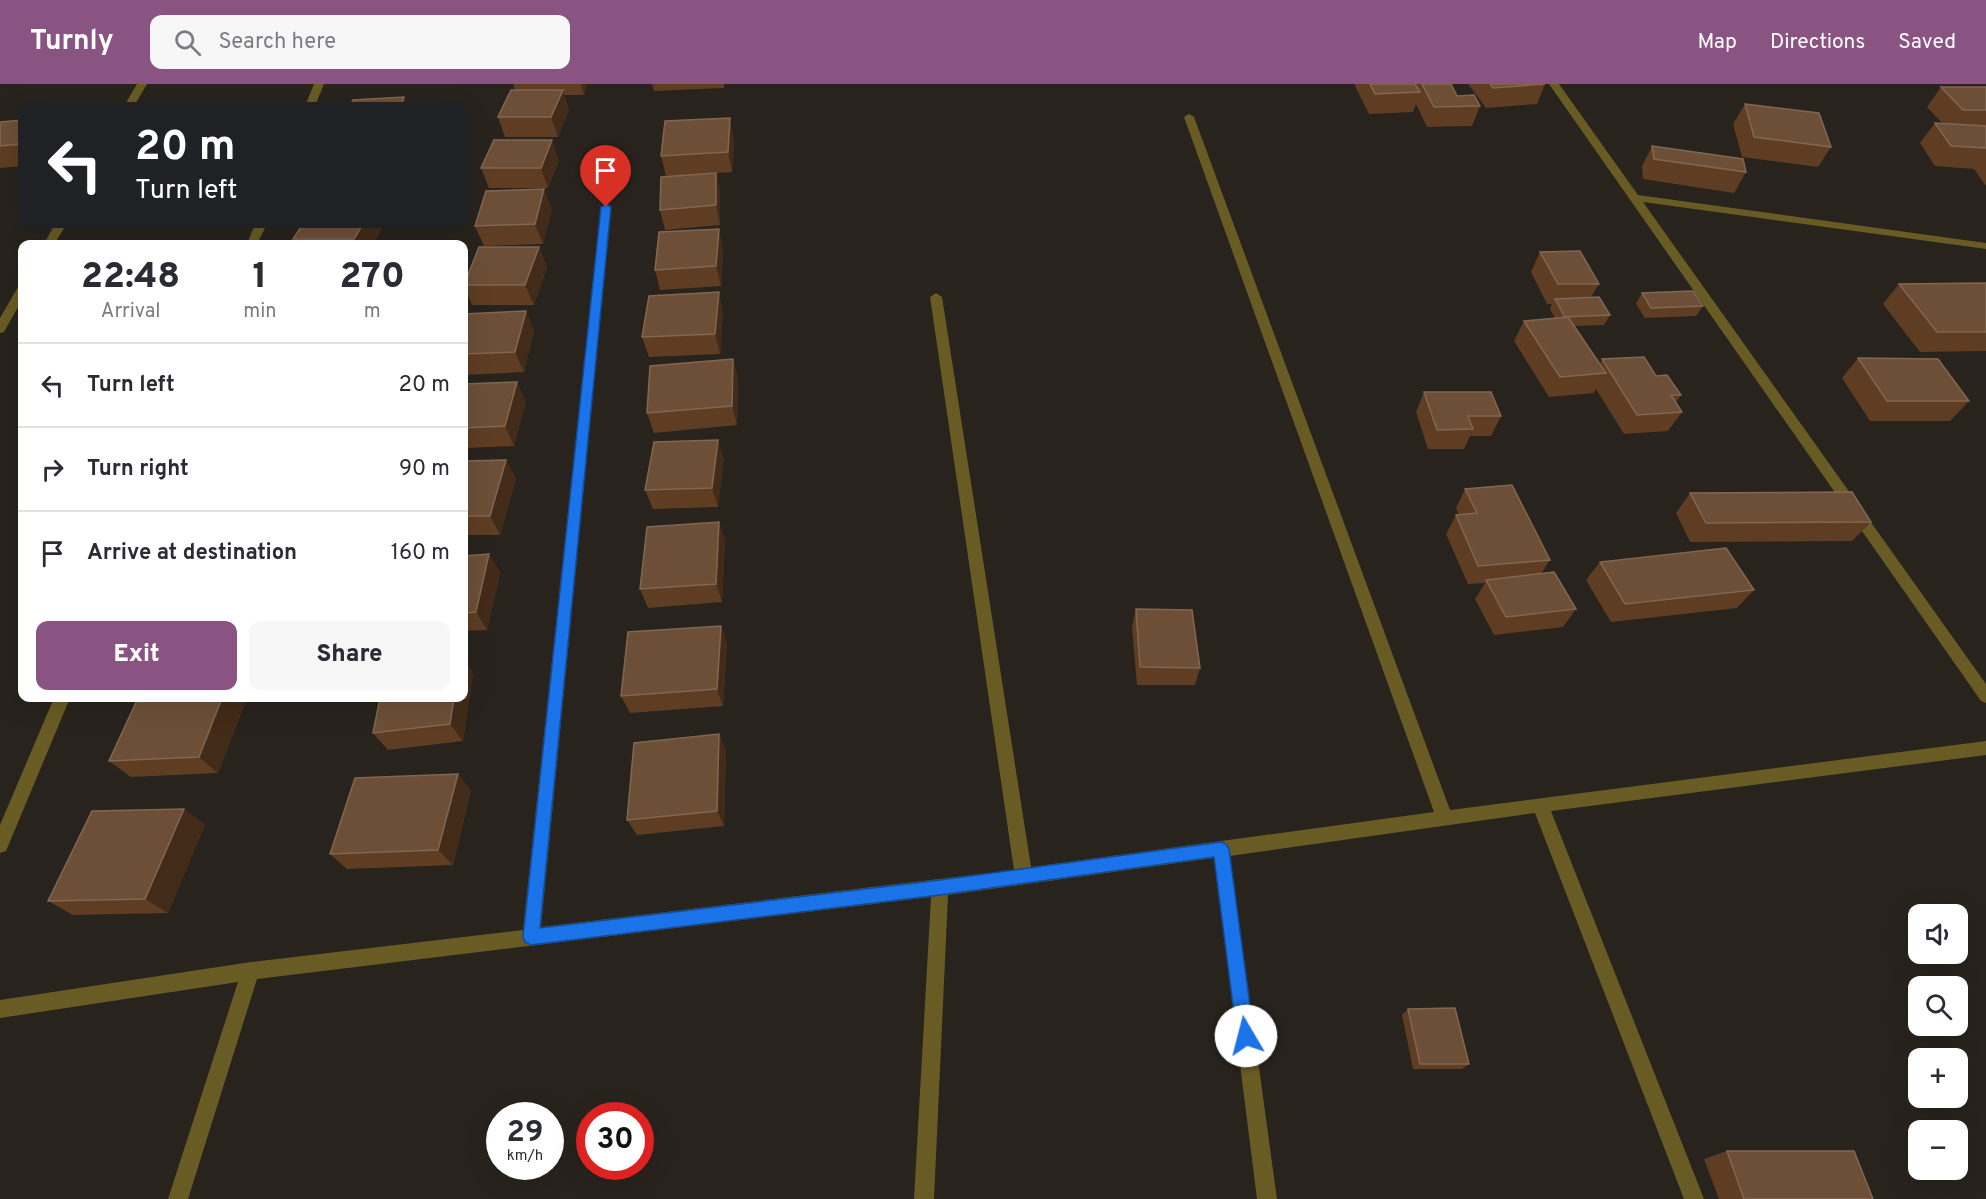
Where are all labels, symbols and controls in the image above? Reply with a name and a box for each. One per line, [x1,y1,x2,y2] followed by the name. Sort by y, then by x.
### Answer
[150,15,570,69] search box
[30,24,114,60] text: Turnly
[171,26,204,59] icon: search
[219,29,336,56] text: Search here
[1697,29,1737,56] text: Map
[1770,29,1865,56] text: Directions
[1898,29,1956,56] text: Saved
[135,122,236,175] text: 20 m
[36,126,114,204] icon: left
[580,145,631,207] pin
[589,154,622,187] icon: arrive
[135,174,237,208] text: Turn left
[81,255,180,301] text: 22:48
[253,255,267,301] text: 1
[340,255,405,301] text: 270
[101,299,160,325] text: Arrival
[243,299,277,325] text: min
[364,299,381,325] text: m
[36,369,69,402] icon: left
[87,372,175,399] text: Turn left
[399,372,450,399] text: 20 m
[36,453,69,486] icon: right
[87,456,189,483] text: Turn right
[399,456,450,483] text: 90 m
[36,537,69,570] icon: arrive
[87,540,297,567] text: Arrive at destination
[391,540,450,567] text: 160 m
[36,621,237,690] button: Exit
[249,621,450,690] button: Share
[1908,904,1968,1180] map controls
[1908,904,1968,964] button: sound
[1908,976,1968,1036] button: search
[1214,1004,1278,1068] position arrow
[1908,1048,1968,1108] button: +
[576,1102,654,1180] speed limit sign: 30
[507,1115,543,1152] text: 29
[1908,1120,1968,1180] button: −
[507,1147,543,1166] text: km/h

